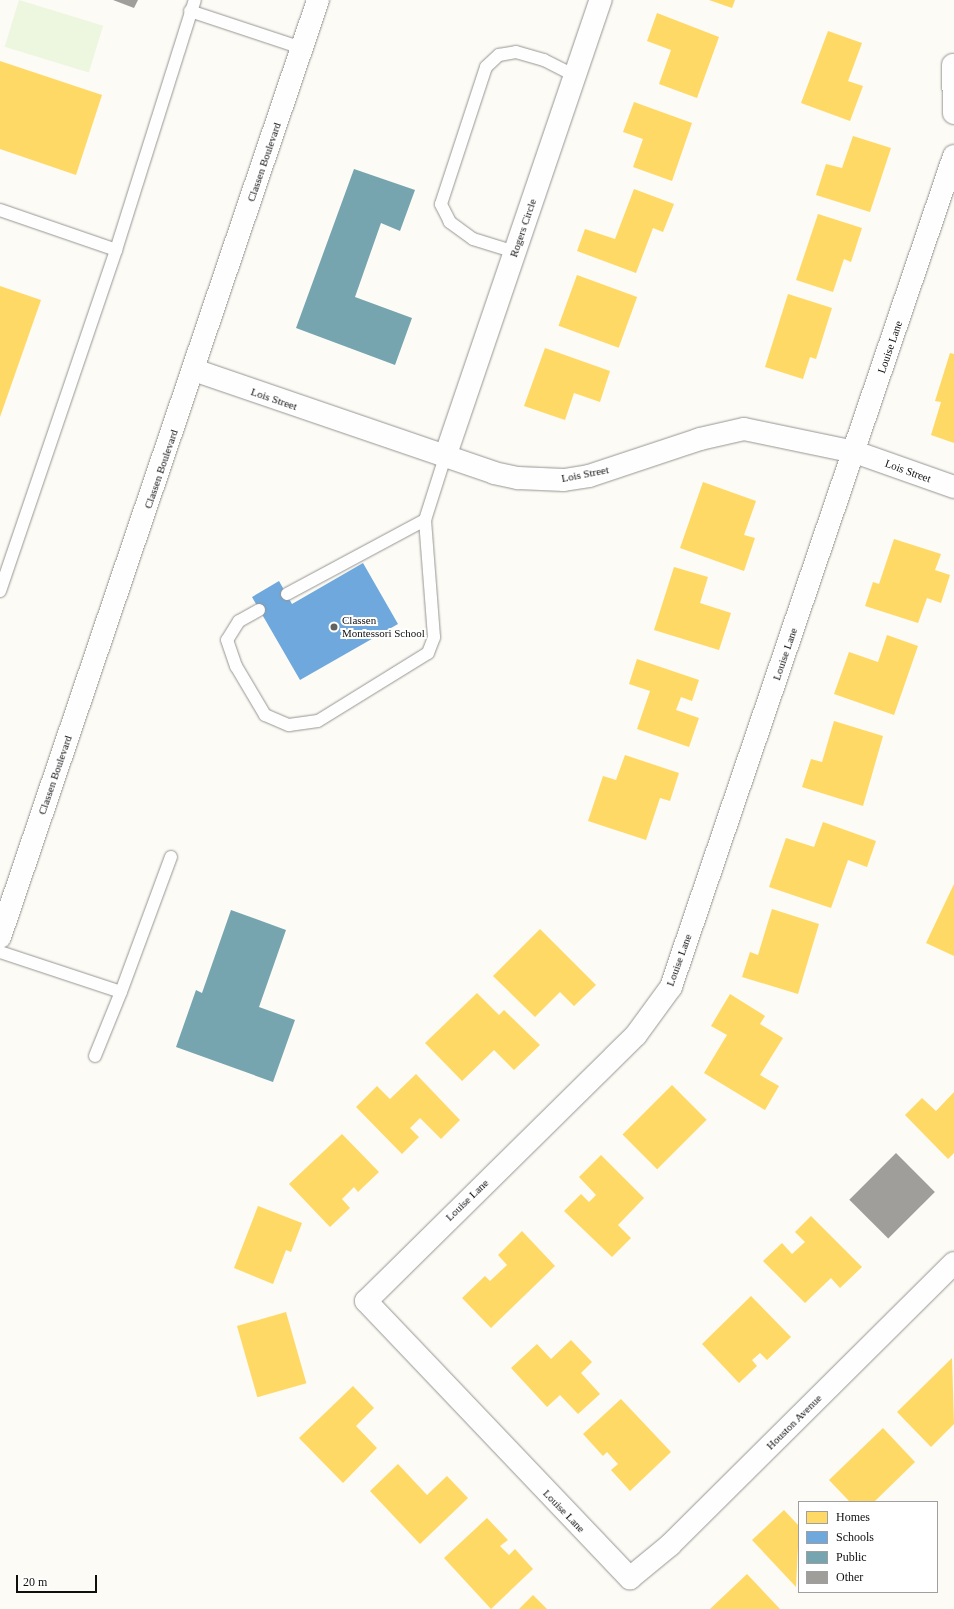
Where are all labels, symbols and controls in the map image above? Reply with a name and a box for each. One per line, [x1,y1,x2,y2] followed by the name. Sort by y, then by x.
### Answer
[244,121,284,203] street label: Classen Boulevard
[507,197,539,259] street label: Rogers Circle
[875,319,905,375] street label: Louise Lane
[249,385,299,413] street label: Lois Street
[141,428,181,510] street label: Classen Boulevard
[883,457,933,485] street label: Lois Street
[560,463,610,485] street label: Lois Street
[342,614,425,640] place label: Classen Montessori School
[329,622,339,632] marker: Classen Montessori School
[770,626,800,682] street label: Louise Lane
[35,734,75,816] street label: Classen Boulevard
[663,932,695,988] street label: Louise Lane
[443,1176,491,1224] street label: Louise Lane
[763,1391,825,1453] street label: Houston Avenue
[540,1487,588,1535] street label: Louise Lane
[798,1501,938,1593] legend
[836,1510,870,1524] text: Homes
[836,1530,874,1544] text: Schools
[836,1550,867,1564] text: Public
[18,1567,99,1593] scale bar
[836,1570,863,1584] text: Other
[23,1575,47,1589] text: 20 m

